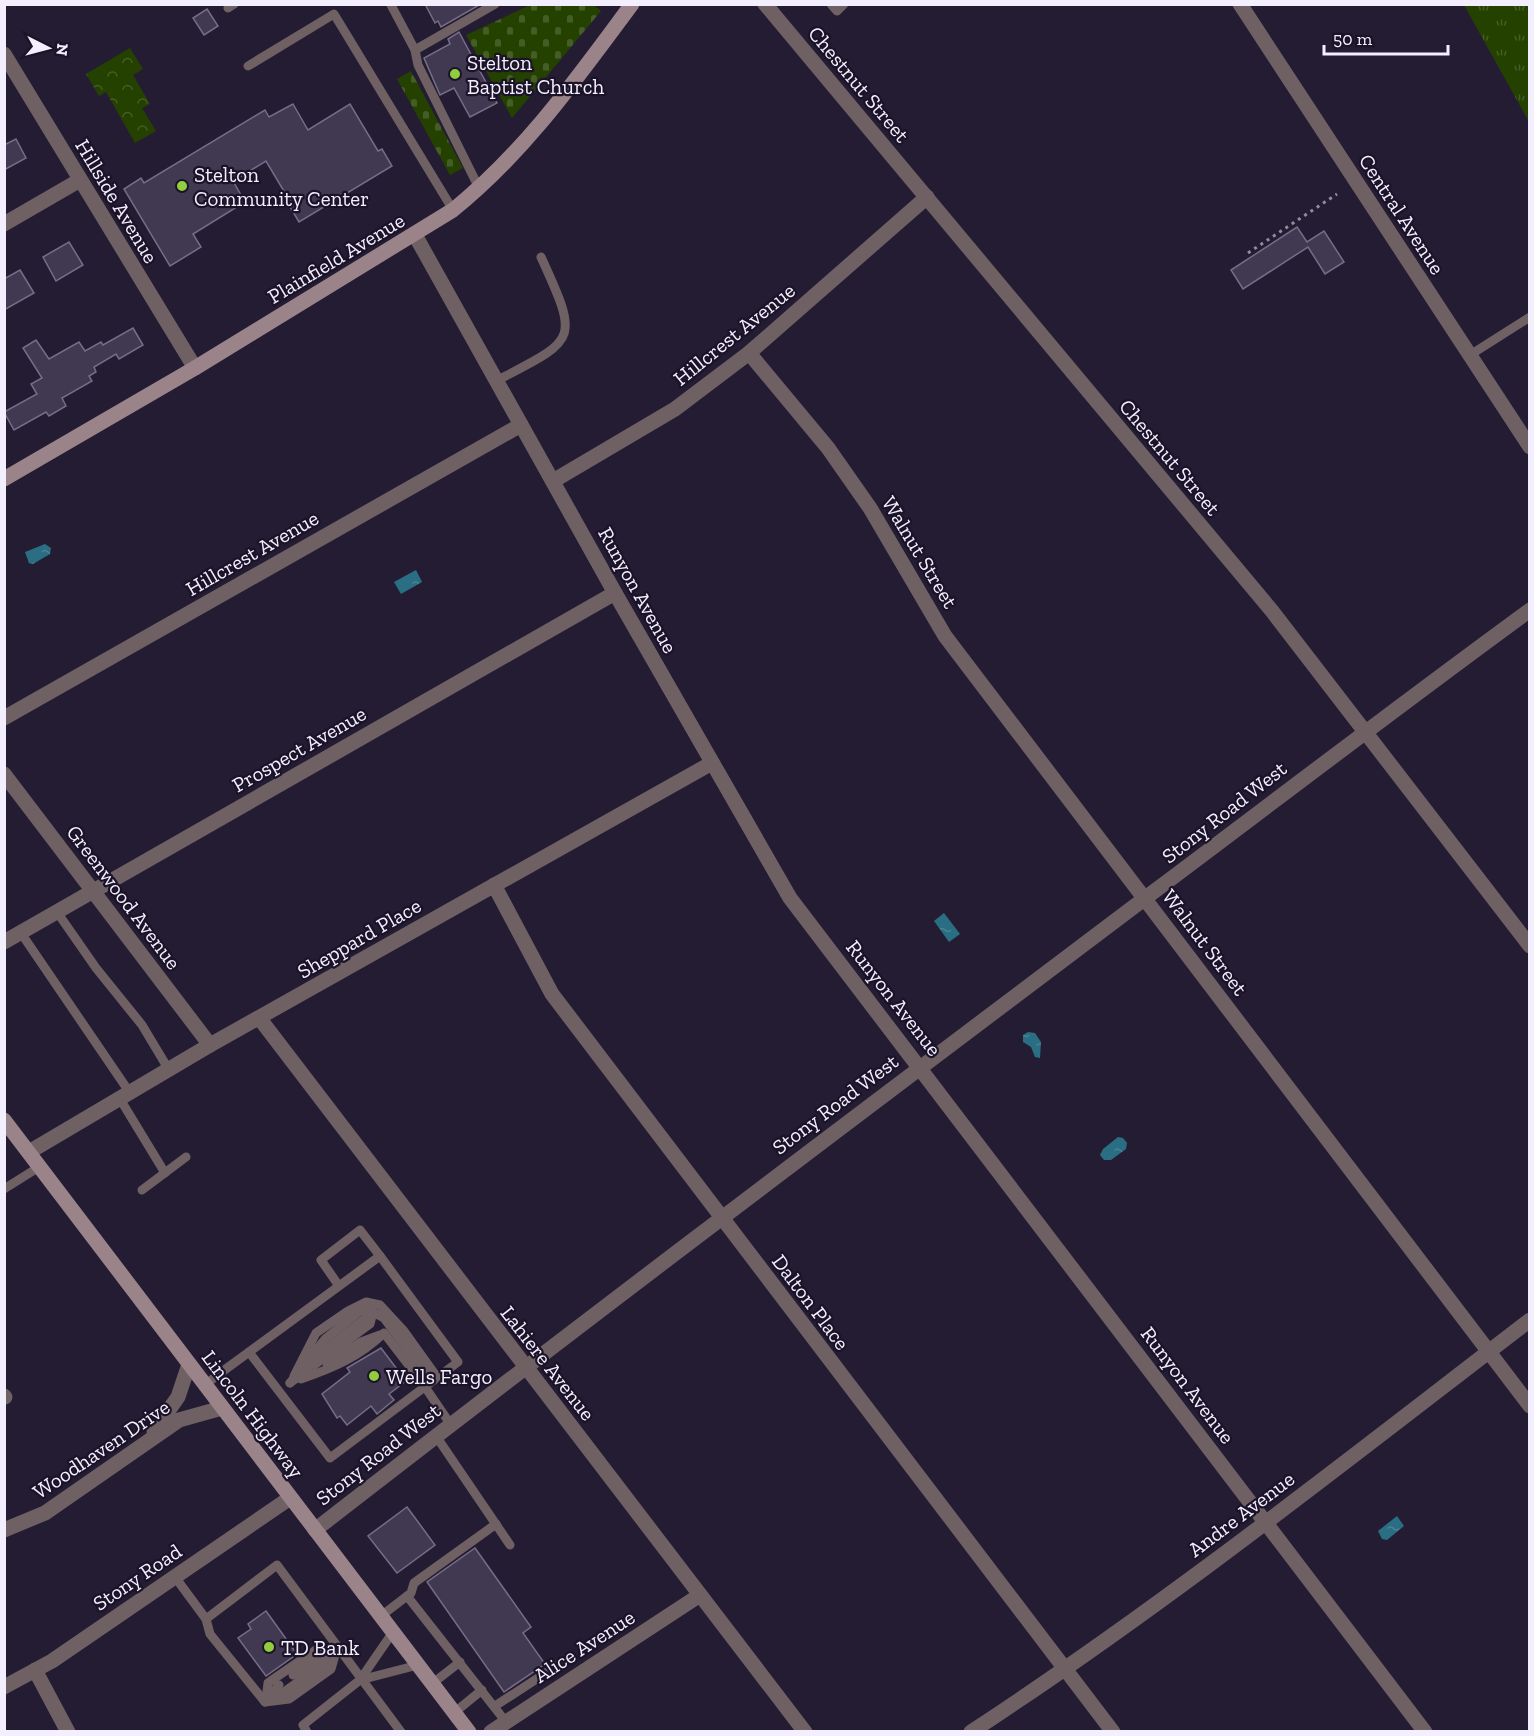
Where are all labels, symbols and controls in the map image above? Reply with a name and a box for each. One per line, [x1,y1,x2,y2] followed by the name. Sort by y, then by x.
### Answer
[18,18,78,78] north arrow
[1324,18,1448,56] scale bar
[803,21,915,147] street label: Chestnut Street
[1333,28,1373,50] text: 50 m
[52,42,73,57] text: N
[467,50,604,99] place label: Stelton Baptist Church
[448,67,462,81] marker: Stelton Baptist Church
[70,135,164,268] street label: Hillside Avenue
[1354,149,1450,279] street label: Central Avenue
[194,162,369,211] place label: Stelton Community Center
[175,179,189,193] marker: Stelton Community Center
[263,207,409,309] street label: Plainfield Avenue
[668,277,800,391] street label: Hillcrest Avenue
[1114,394,1226,520] street label: Chestnut Street
[877,492,963,613] street label: Walnut Street
[181,505,323,601] street label: Hillcrest Avenue
[593,523,683,657] street label: Runyon Avenue
[228,701,370,797] street label: Prospect Avenue
[1157,756,1291,868] street label: Stony Road West
[62,820,187,974] street label: Greenwood Avenue
[1157,884,1253,1000] street label: Walnut Street
[293,892,425,983] street label: Sheppard Place
[841,935,947,1061] street label: Runyon Avenue
[767,1048,903,1159] street label: Stony Road West
[767,1249,855,1355] street label: Dalton Place
[496,1301,601,1425] street label: Lahiere Avenue
[1136,1321,1240,1449] street label: Runyon Avenue
[197,1345,309,1483] street label: Lincoln Highway
[386,1364,492,1389] place label: Wells Fargo
[367,1369,381,1383] marker: Wells Fargo
[28,1394,174,1504] street label: Woodhaven Drive
[311,1398,445,1510] street label: Stony Road West
[1183,1466,1299,1562] street label: Andre Avenue
[88,1538,186,1616] street label: Stony Road
[529,1604,639,1688] street label: Alice Avenue
[281,1635,359,1660] place label: TD Bank
[262,1640,276,1654] marker: TD Bank

